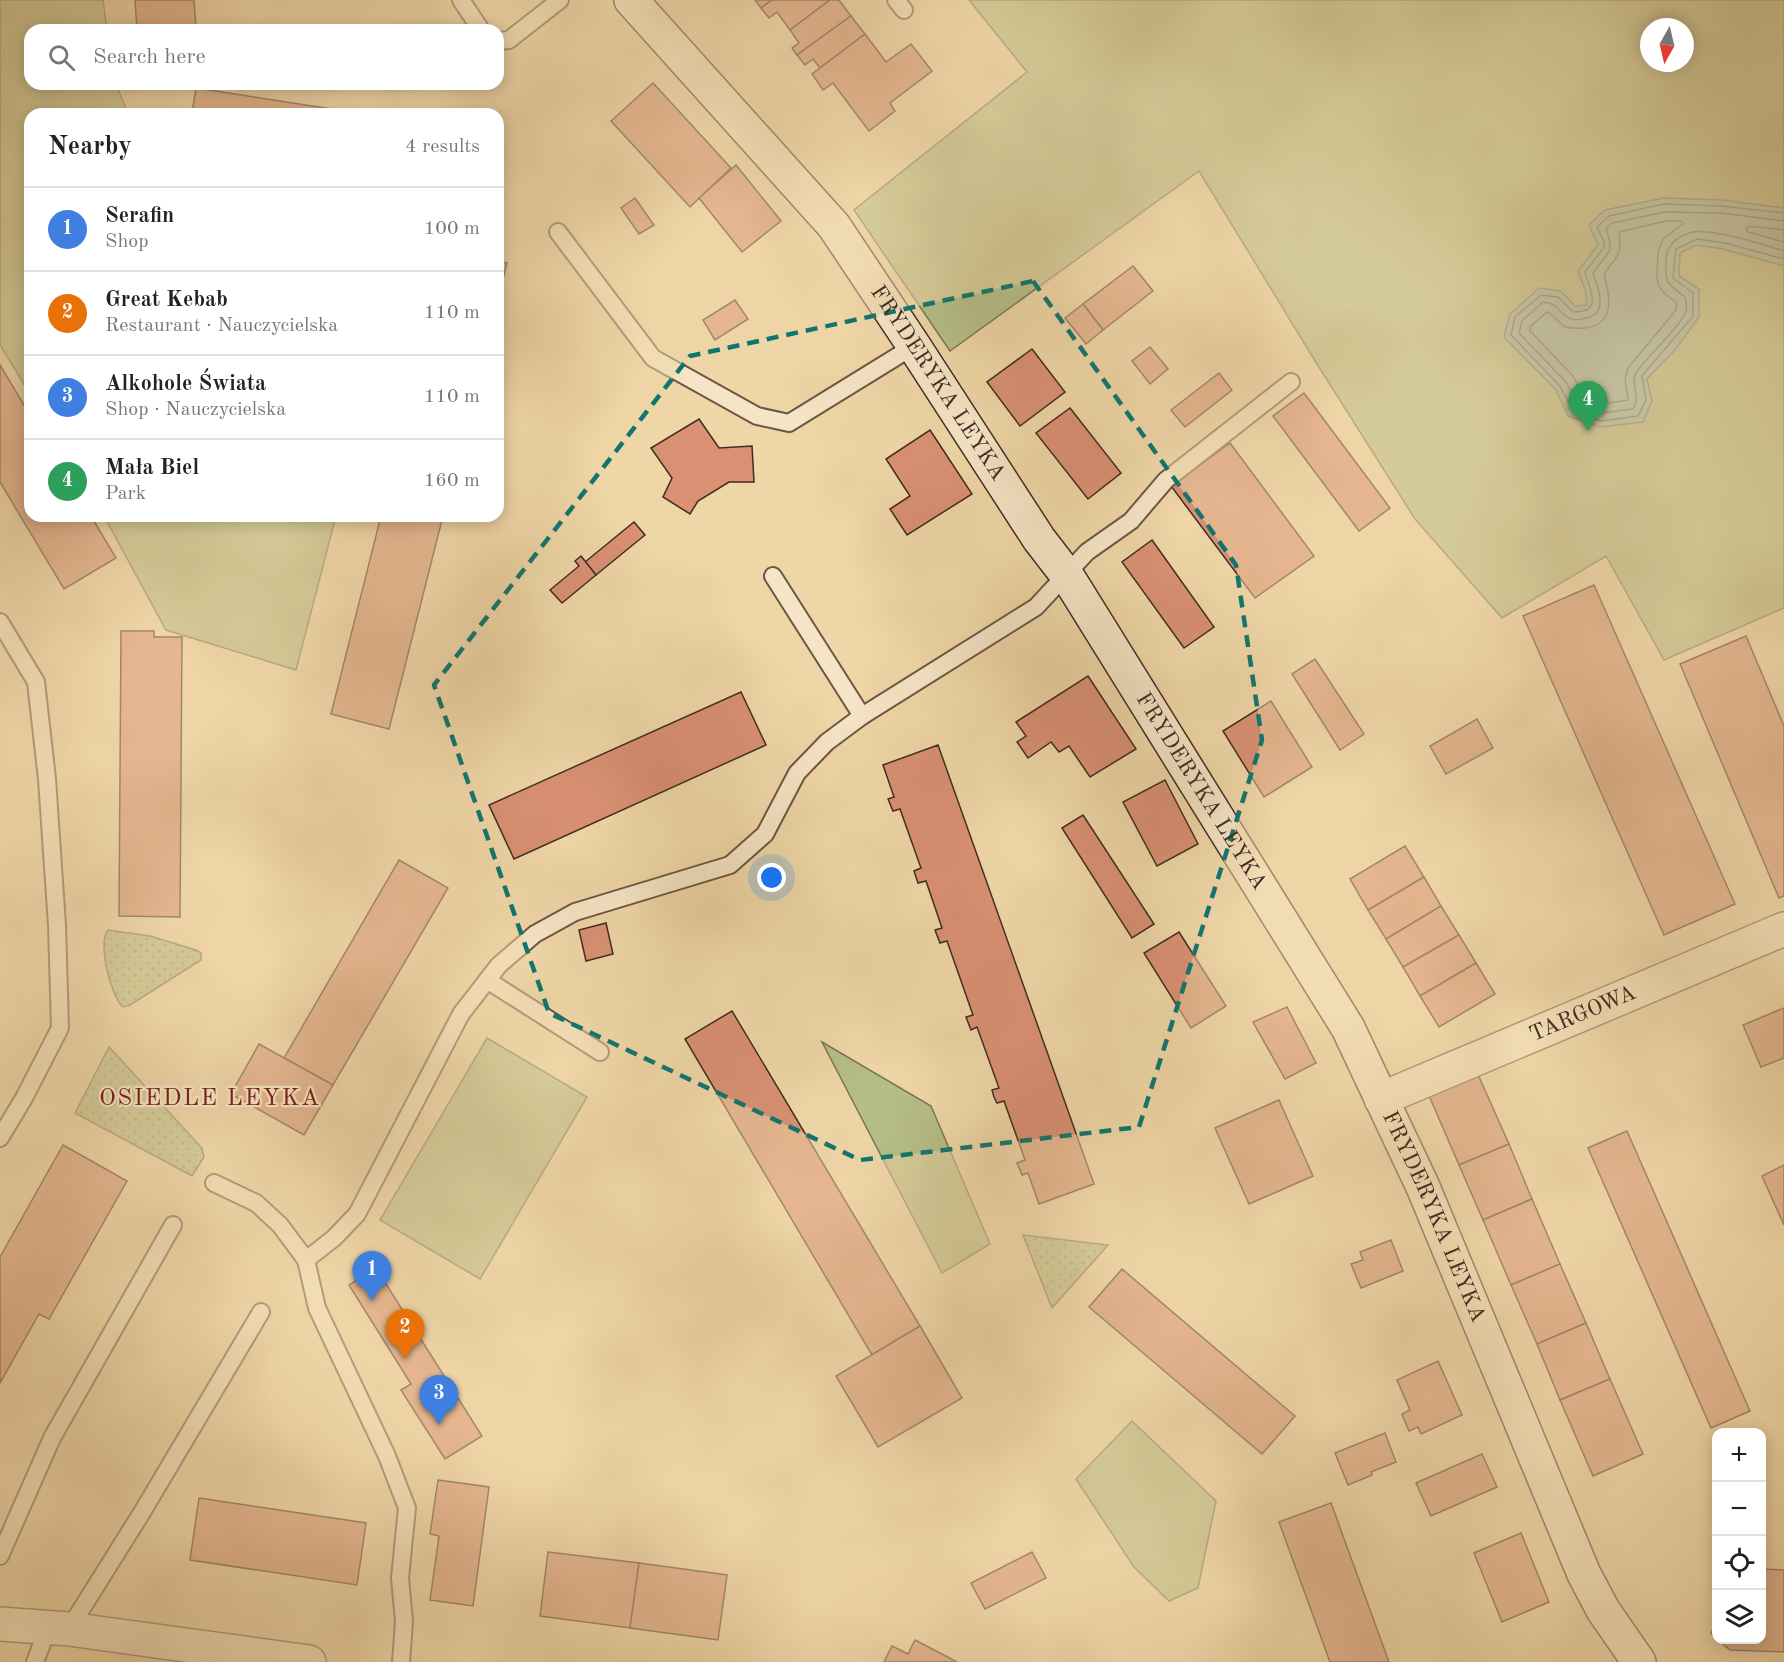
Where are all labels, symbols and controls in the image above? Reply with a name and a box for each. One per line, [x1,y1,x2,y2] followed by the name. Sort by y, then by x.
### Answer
[1640,18,1694,72] north arrow
[24,24,504,90] search box
[45,41,78,74] icon: search
[93,46,206,68] text: Search here
[48,134,132,160] text: Nearby
[405,137,480,157] text: 4 results
[105,205,174,227] text: Serafin
[62,219,73,239] text: 1
[424,219,480,239] text: 100 m
[105,232,149,252] text: Shop
[866,282,1009,485] street label: FRYDERYKA LEYKA
[105,289,228,311] text: Great Kebab
[62,303,73,323] text: 2
[424,303,480,323] text: 110 m
[105,316,338,336] text: Restaurant · Nauczycielska
[105,373,266,395] text: Alkohole Świata
[1568,382,1608,431] pin: 4
[62,387,73,407] text: 3
[424,387,480,407] text: 110 m
[105,400,286,420] text: Shop · Nauczycielska
[105,457,199,479] text: Mała Biel
[62,471,73,491] text: 4
[424,471,480,491] text: 160 m
[105,484,146,504] text: Park
[1132,689,1271,894] street label: FRYDERYKA LEYKA
[757,863,786,892] your location
[1526,982,1639,1046] street label: TARGOWA
[99,1087,321,1111] district label: OSIEDLE LEYKA
[1378,1108,1489,1326] street label: FRYDERYKA LEYKA
[352,1252,392,1301] pin: 1
[386,1310,424,1359] pin: 2
[420,1376,458,1425] pin: 3
[1712,1428,1766,1644] map controls
[1712,1428,1766,1482] button: +
[1712,1482,1766,1536] button: −
[1712,1536,1766,1590] button: locate
[1712,1590,1766,1644] button: layers

